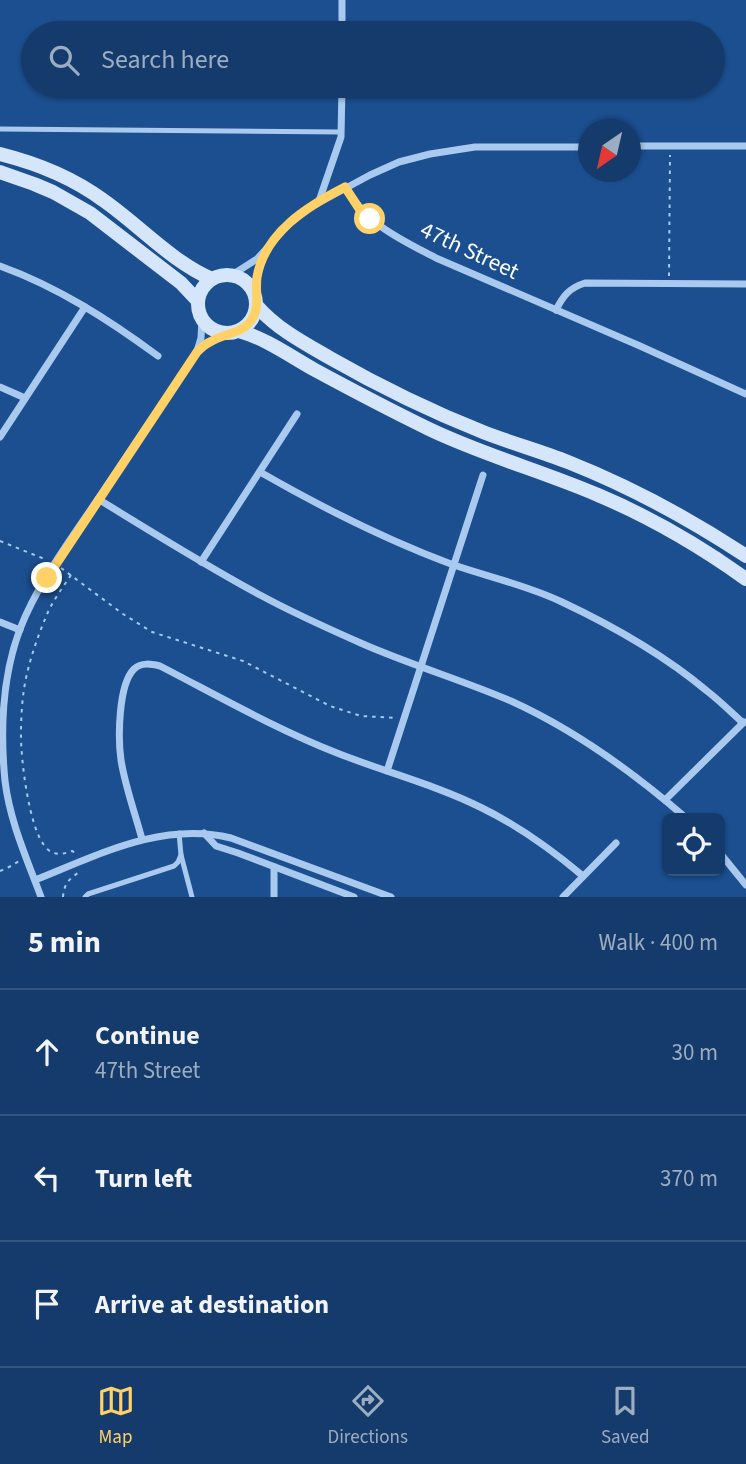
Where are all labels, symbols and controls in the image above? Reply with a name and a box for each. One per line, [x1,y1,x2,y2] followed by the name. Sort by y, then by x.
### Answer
[21,21,725,98] search box
[45,41,83,79] icon: search
[101,41,229,78] text: Search here
[578,119,641,182] north arrow
[354,203,385,234] route start
[415,213,525,288] street label: 47th Street
[31,562,62,593] route end
[662,813,725,876] map controls
[662,813,725,876] button: locate
[28,921,101,964] text: 5 min
[599,926,718,959] text: Walk · 400 m
[95,1017,200,1054] text: Continue
[28,1033,66,1071] icon: ahead
[671,1036,718,1069] text: 30 m
[95,1054,200,1087] text: 47th Street
[28,1159,66,1197] icon: left
[95,1160,192,1197] text: Turn left
[660,1162,718,1195] text: 370 m
[28,1285,66,1323] icon: arrive
[95,1286,329,1323] text: Arrive at destination
[97,1382,135,1451] tab: Map
[328,1382,408,1451] tab: Directions
[601,1382,649,1451] tab: Saved

